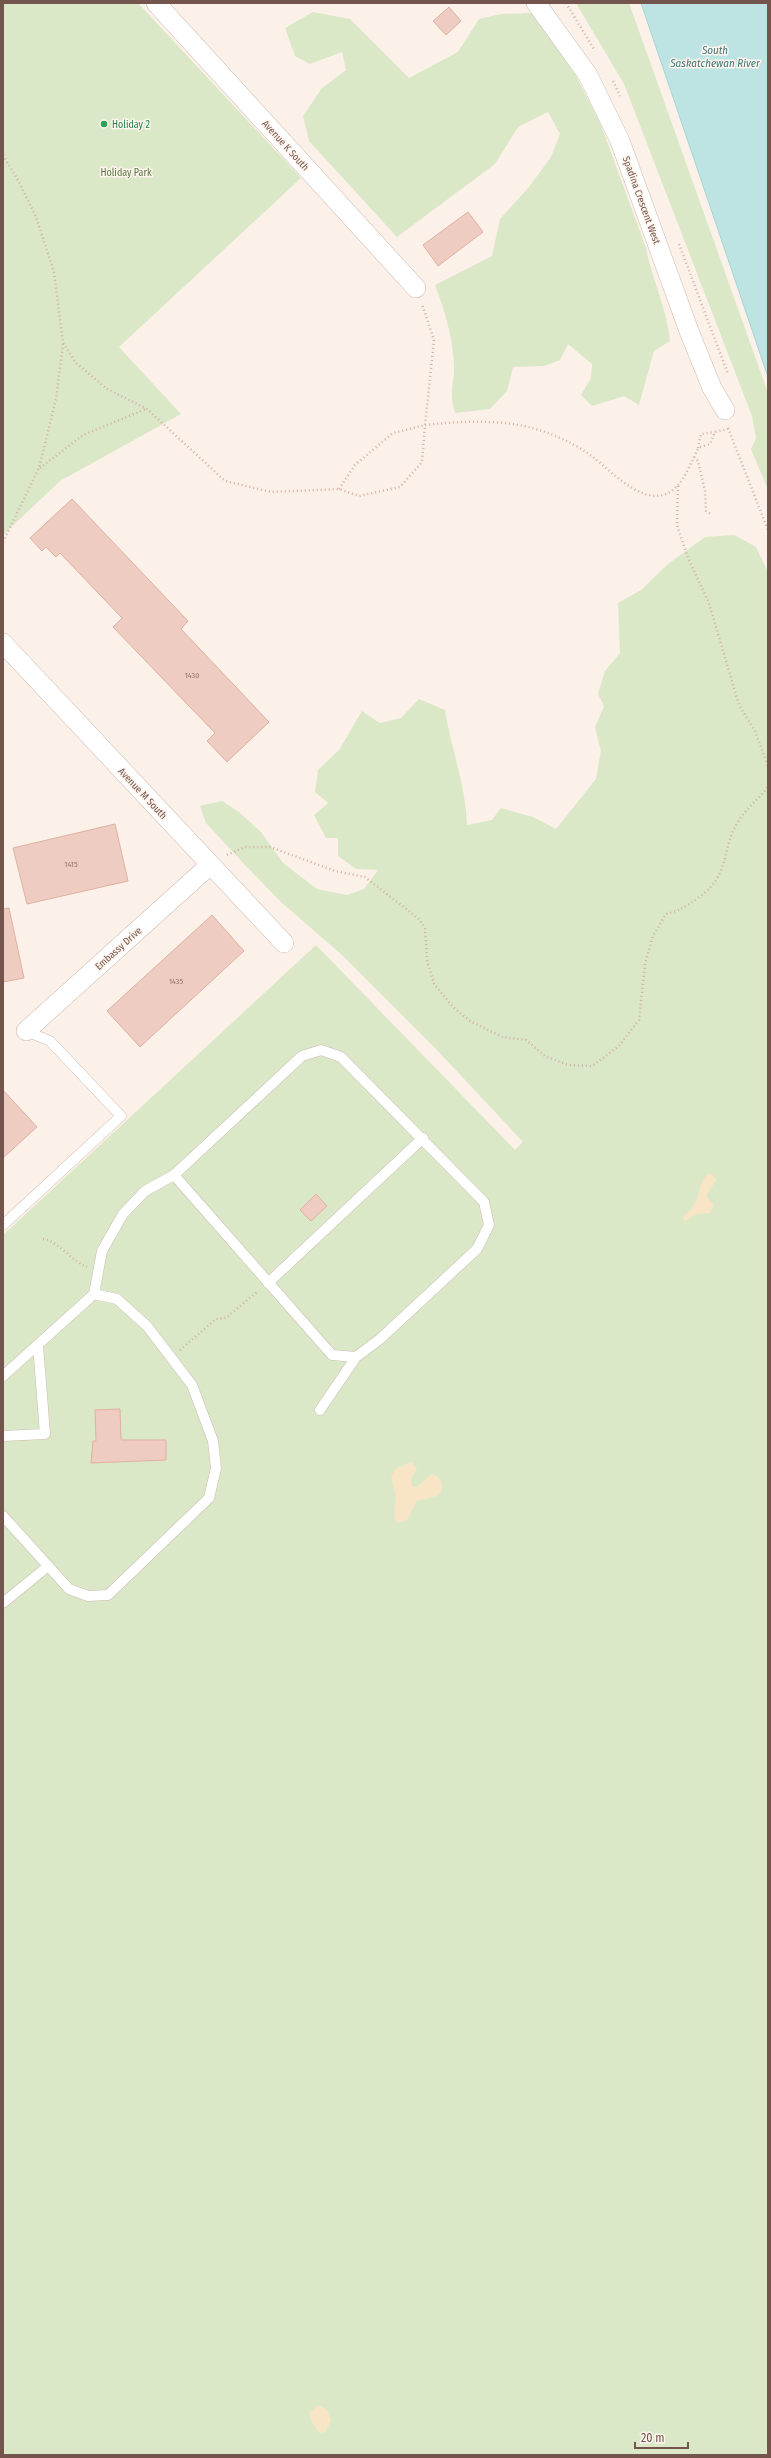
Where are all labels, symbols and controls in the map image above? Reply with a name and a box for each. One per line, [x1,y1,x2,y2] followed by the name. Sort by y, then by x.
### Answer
[669,44,761,70] water label: South Saskatchewan River
[259,118,311,173] street label: Avenue K South
[99,119,109,129] marker: Holiday 2
[112,119,150,131] place label: Holiday 2
[620,155,663,247] street label: Spadina Crescent West
[100,167,152,179] park label: Holiday Park
[185,671,199,680] house number: 1430
[115,766,169,822] street label: Avenue M South
[64,860,78,869] house number: 1415
[93,925,145,973] street label: Embassy Drive
[169,977,183,986] house number: 1435
[635,2424,688,2450] scale bar
[641,2431,665,2445] text: 20 m

